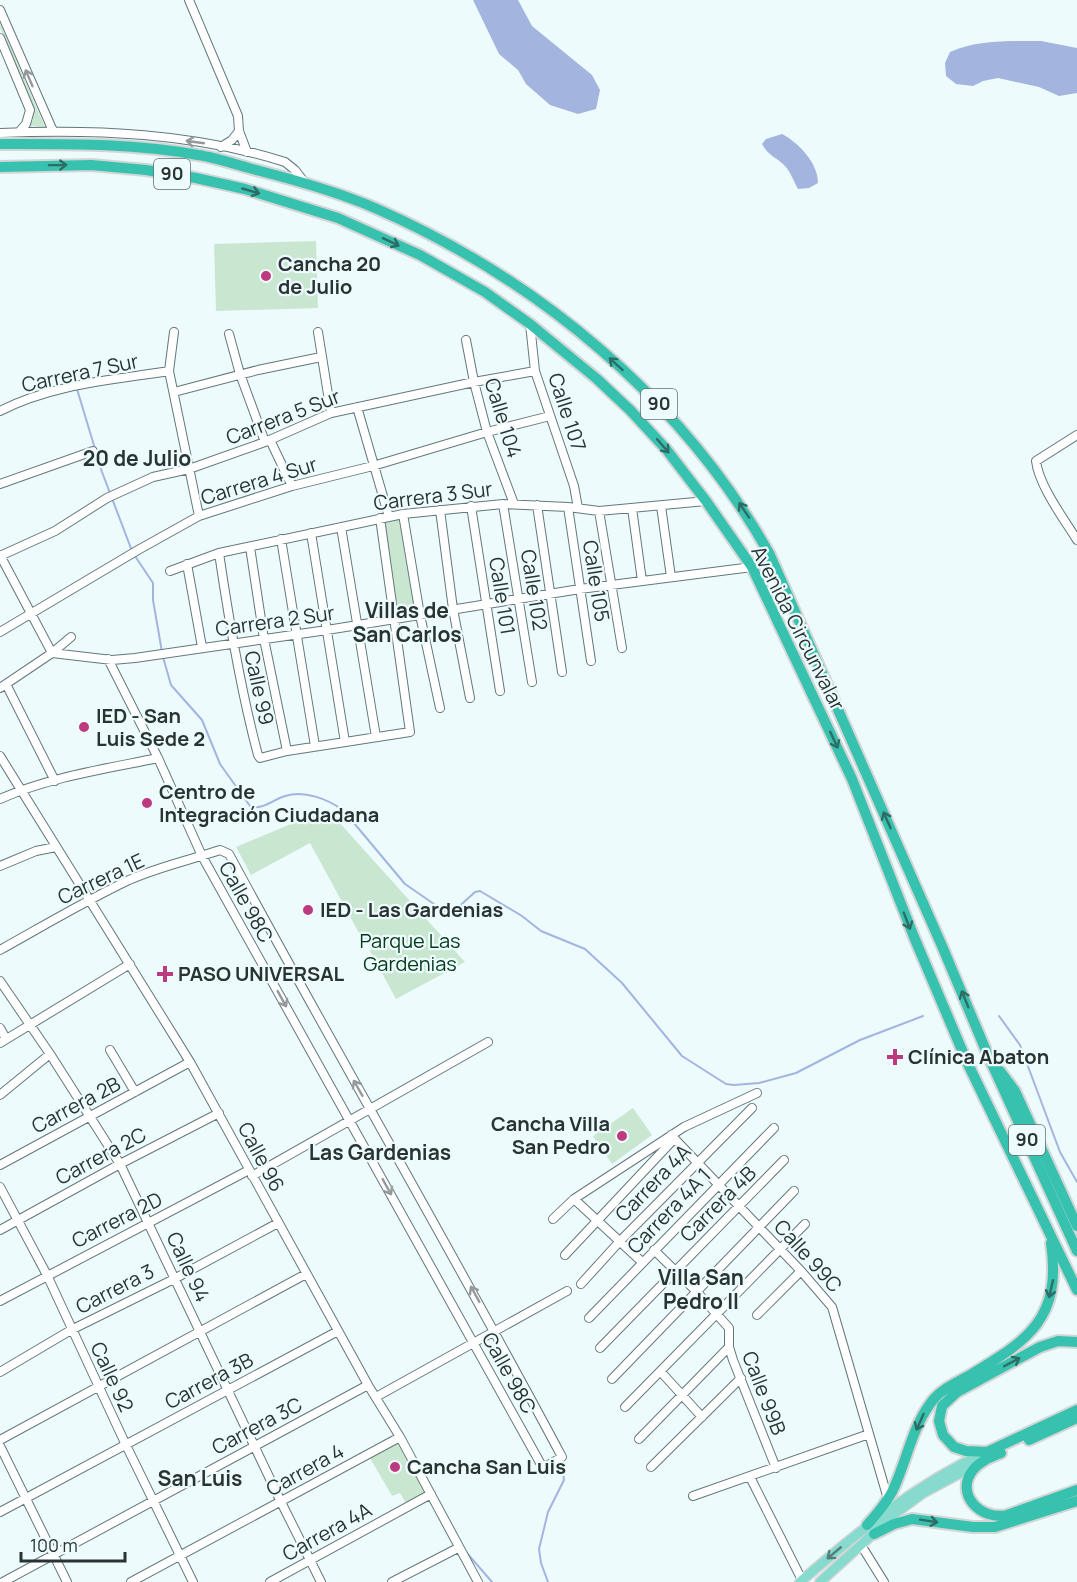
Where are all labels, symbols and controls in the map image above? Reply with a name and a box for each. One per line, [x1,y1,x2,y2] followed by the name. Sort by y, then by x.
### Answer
[23,69,35,87] one-way arrow
[186,137,206,148] one-way arrow
[154,159,190,189] road number: 90
[48,160,68,171] one-way arrow
[241,186,260,197] one-way arrow
[382,237,400,249] one-way arrow
[278,250,381,300] place label: Cancha 20 de Julio
[259,269,273,283] marker: Cancha 20 de Julio
[19,347,141,398] street label: Carrera 7 Sur
[609,357,624,371] one-way arrow
[542,369,593,454] street label: Calle 107
[479,375,528,461] street label: Calle 104
[222,382,344,451] street label: Carrera 5 Sur
[641,389,677,419] road number: 90
[656,438,670,453] one-way arrow
[83,444,191,472] district label: 20 de Julio
[197,450,320,511] street label: Carrera 4 Sur
[372,475,494,516] street label: Carrera 3 Sur
[738,502,750,519] one-way arrow
[577,538,616,624] street label: Calle 105
[745,541,852,715] street label: Avenida Circunvalar
[515,547,554,632] street label: Calle 102
[483,555,522,637] street label: Calle 101
[352,596,462,648] district label: Villas de San Carlos
[214,599,336,642] street label: Carrera 2 Sur
[238,648,281,728] street label: Calle 99
[96,702,205,752] place label: IED - San Luis Sede 2
[77,720,91,734] marker: IED - San Luis Sede 2
[828,731,840,749] one-way arrow
[159,778,379,828] place label: Centro de Integración Ciudadana
[140,796,154,810] marker: Centro de Integración Ciudadana
[881,812,892,830] one-way arrow
[53,847,148,910] street label: Carrera 1E
[213,856,280,947] street label: Calle 98C
[320,896,503,923] place label: IED - Las Gardenias
[301,903,315,917] marker: IED - Las Gardenias
[902,911,913,930] one-way arrow
[359,927,461,977] park label: Parque Las Gardenias
[178,960,345,987] place label: PASO UNIVERSAL
[156,965,174,983] marker: PASO UNIVERSAL
[276,990,288,1007] one-way arrow
[958,991,969,1009] one-way arrow
[908,1043,1049,1070] place label: Clínica Abaton
[886,1048,904,1066] marker: Clínica Abaton
[27,1070,125,1139] street label: Carrera 2B
[352,1080,364,1097] one-way arrow
[491,1110,610,1160] place label: Cancha Villa San Pedro
[232,1117,291,1196] street label: Calle 96
[51,1120,151,1191] street label: Carrera 2C
[1009,1125,1045,1155] road number: 90
[615,1129,629,1143] marker: Cancha Villa San Pedro
[309,1138,451,1166] district label: Las Gardenias
[609,1138,697,1227] street label: Carrera 4A
[674,1160,762,1248] street label: Carrera 4B
[621,1162,716,1259] street label: Carrera 4A 1
[382,1178,394,1195] one-way arrow
[67,1185,167,1254] street label: Carrera 2D
[768,1213,848,1298] street label: Calle 99C
[160,1227,216,1306] street label: Calle 94
[71,1257,158,1320] street label: Carrera 3
[658,1263,744,1315] district label: Villa San Pedro II
[1045,1279,1057,1298] one-way arrow
[469,1286,481,1303] one-way arrow
[476,1327,543,1418] street label: Calle 98C
[85,1337,140,1416] street label: Calle 92
[160,1346,258,1415] street label: Carrera 3B
[736,1347,793,1439] street label: Calle 99B
[1003,1356,1020,1368] one-way arrow
[207,1390,307,1461] street label: Carrera 3C
[914,1413,925,1431] one-way arrow
[261,1437,348,1502] street label: Carrera 4
[407,1453,566,1480] place label: Cancha San Luis
[388,1460,402,1474] marker: Cancha San Luis
[158,1464,242,1492] district label: San Luis
[277,1496,376,1567] street label: Carrera 4A
[919,1515,938,1526] one-way arrow
[21,1525,124,1563] scale bar
[30,1533,78,1557] text: 100 m
[826,1546,842,1559] one-way arrow

